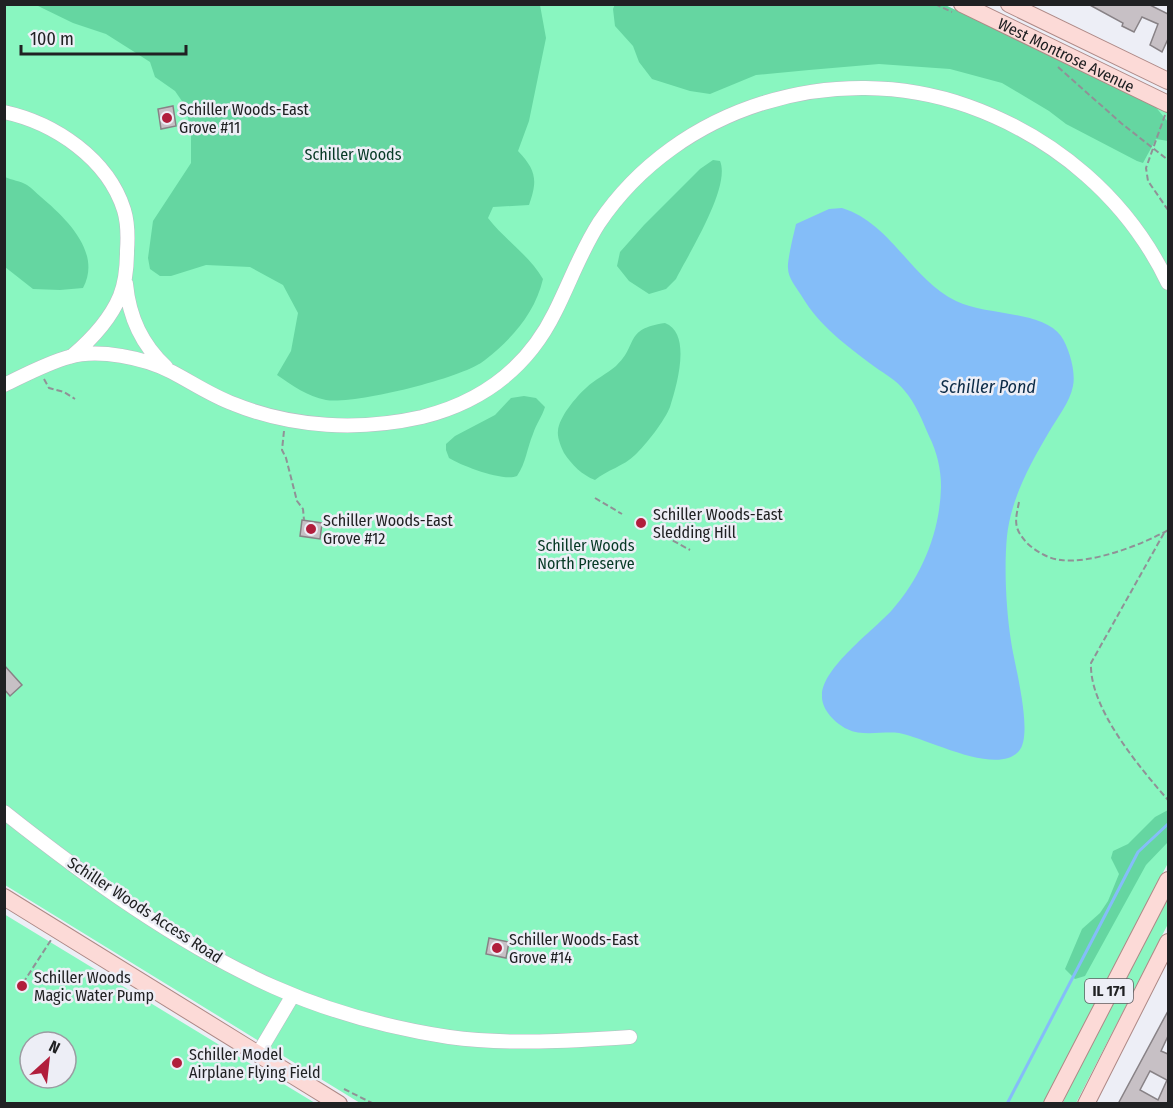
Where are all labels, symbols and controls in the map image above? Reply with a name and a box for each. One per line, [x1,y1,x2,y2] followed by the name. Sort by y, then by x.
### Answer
[995,14,1138,96] street label: West Montrose Avenue
[21,18,186,56] scale bar
[30,28,74,50] text: 100 m
[179,100,310,137] place label: Schiller Woods-East Grove #11
[160,111,174,125] marker: Schiller Woods-East Grove #11
[305,145,402,164] park label: Schiller Woods
[939,376,1036,398] water label: Schiller Pond
[653,505,784,542] place label: Schiller Woods-East Sledding Hill
[323,511,454,548] place label: Schiller Woods-East Grove #12
[634,516,648,530] marker: Schiller Woods-East Sledding Hill
[304,522,318,536] marker: Schiller Woods-East Grove #12
[537,536,635,573] park label: Schiller Woods North Preserve
[64,853,226,967] street label: Schiller Woods Access Road
[509,930,640,967] place label: Schiller Woods-East Grove #14
[490,941,504,955] marker: Schiller Woods-East Grove #14
[34,968,154,1005] place label: Schiller Woods Magic Water Pump
[15,979,29,993] marker: Schiller Woods Magic Water Pump
[1085,979,1133,1003] road number: IL 171
[18,1030,78,1090] north arrow
[46,1036,63,1058] text: N
[189,1045,321,1082] place label: Schiller Model Airplane Flying Field
[170,1056,184,1070] marker: Schiller Model Airplane Flying Field

